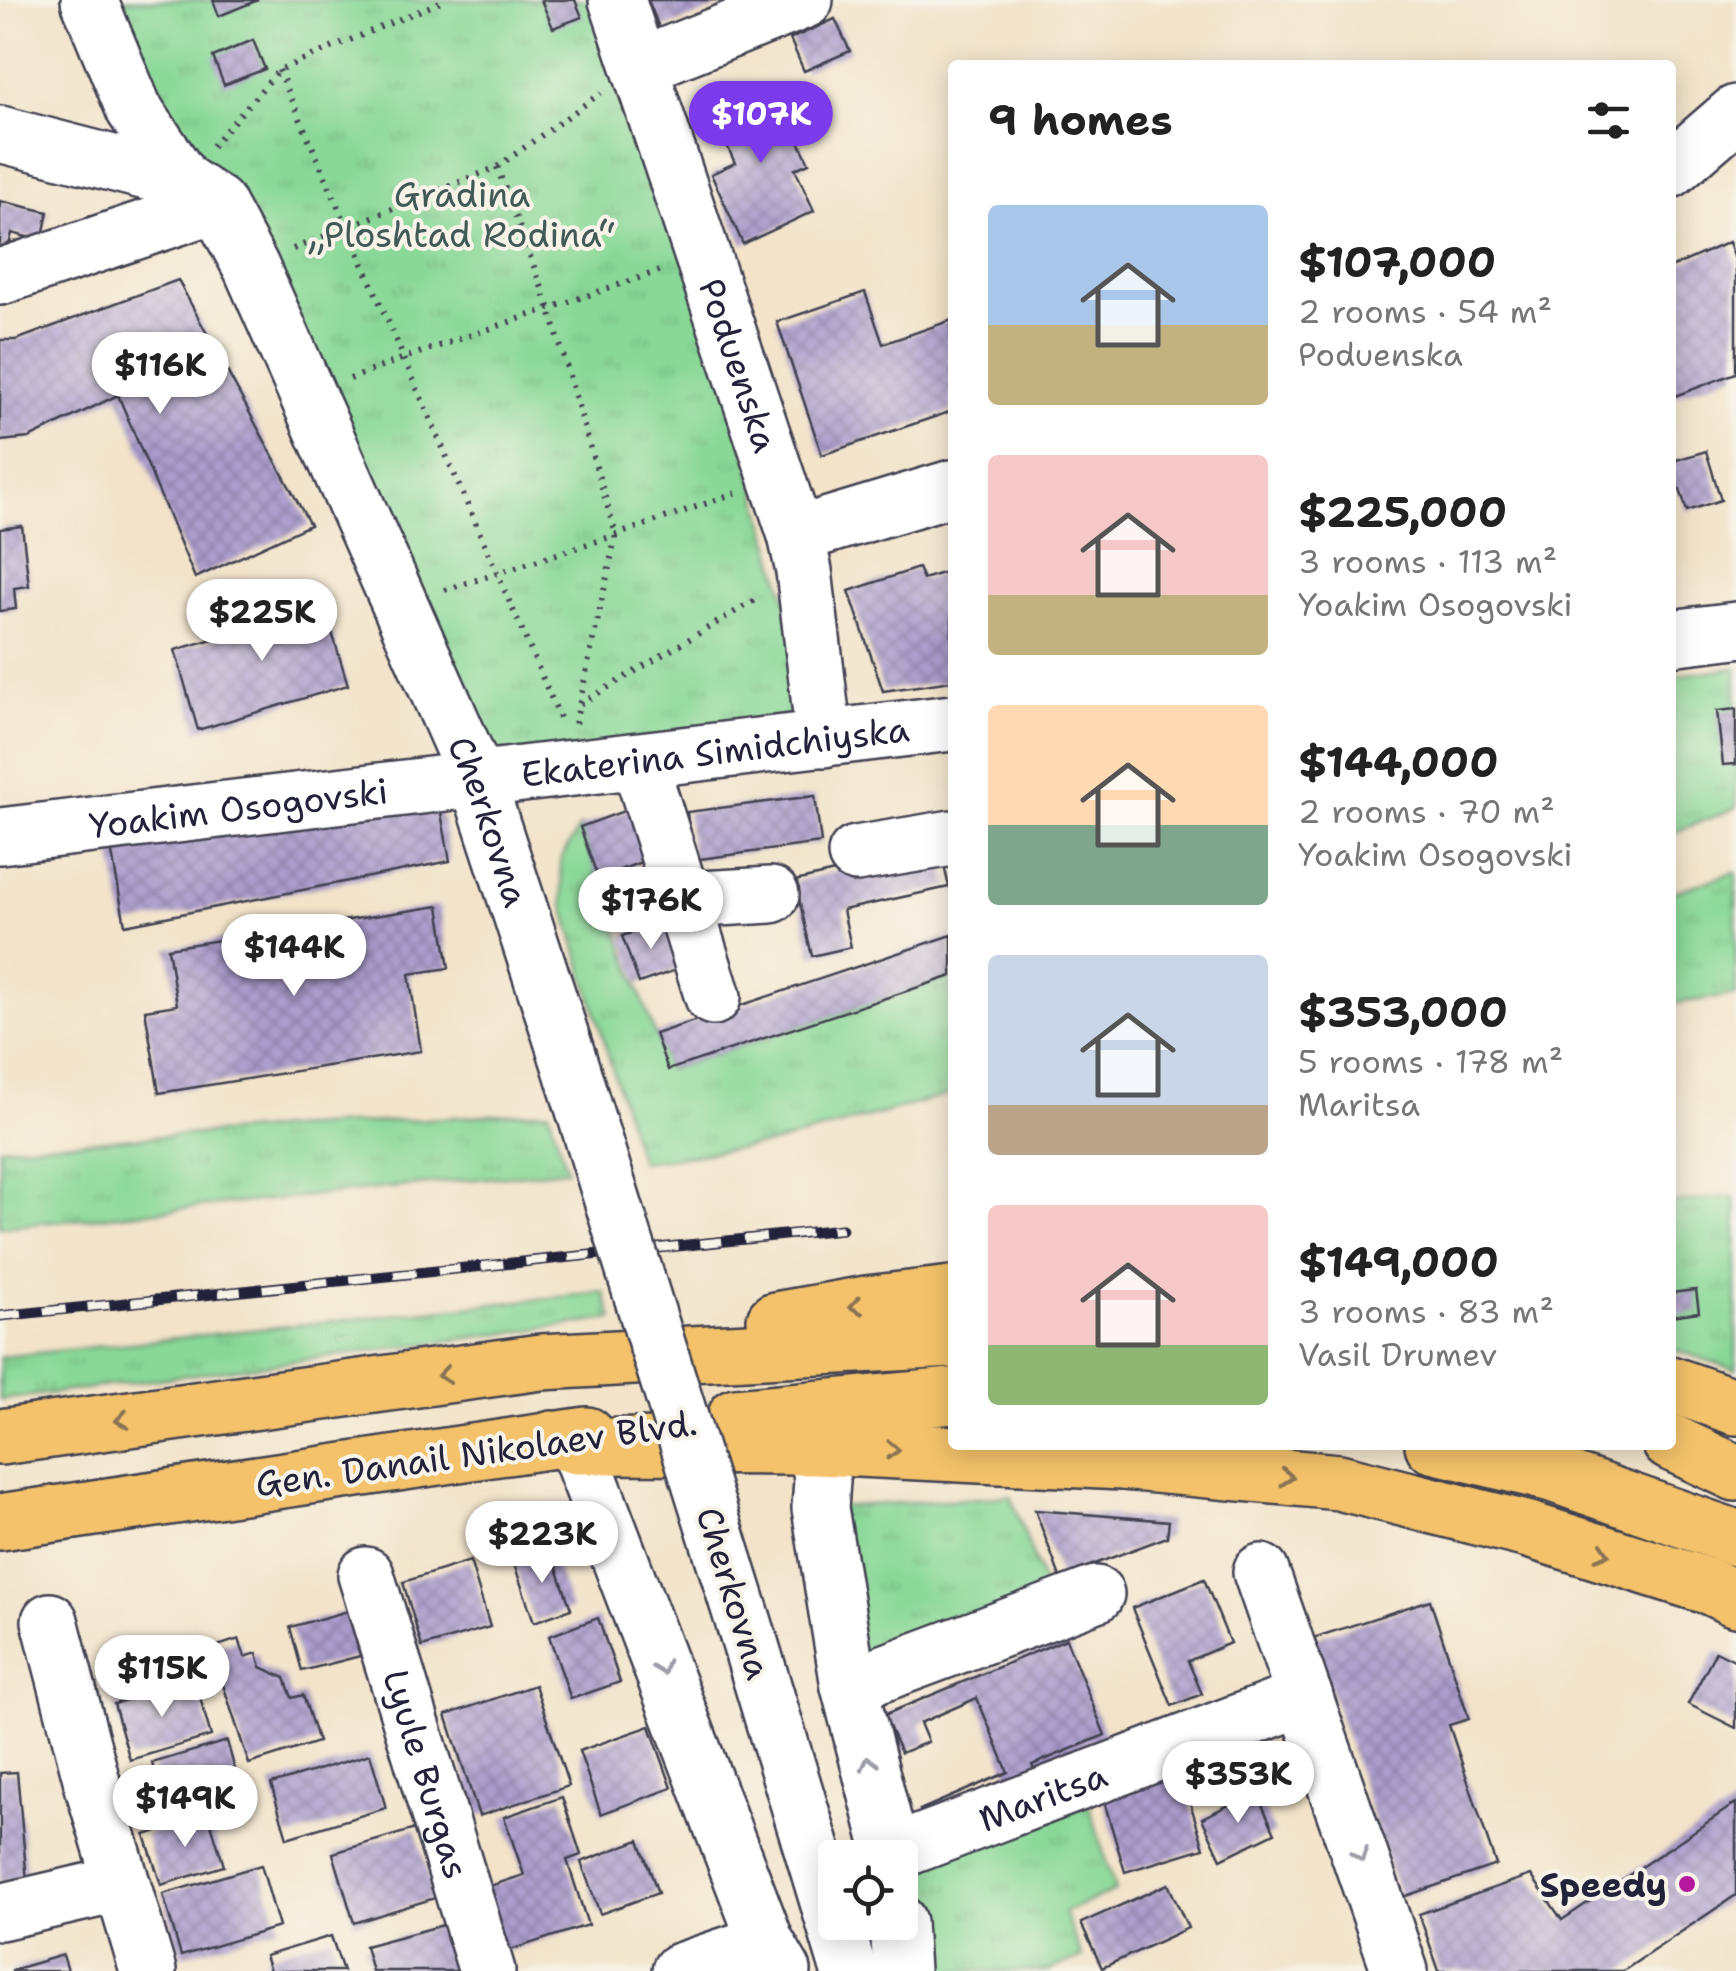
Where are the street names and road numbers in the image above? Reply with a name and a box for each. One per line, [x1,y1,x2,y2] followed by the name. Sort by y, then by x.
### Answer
[688,272,790,458] street label: Poduenska
[518,705,912,797] street label: Ekaterina Simidchiyska
[437,728,541,913] street label: Cherkovna
[86,767,390,849] street label: Yoakim Osogovski
[252,1399,700,1507] street label: Gen. Danail Nikolaev Blvd.
[686,1501,782,1685] street label: Cherkovna
[373,1664,481,1884] street label: Lyule Burgas
[972,1751,1114,1842] street label: Maritsa

